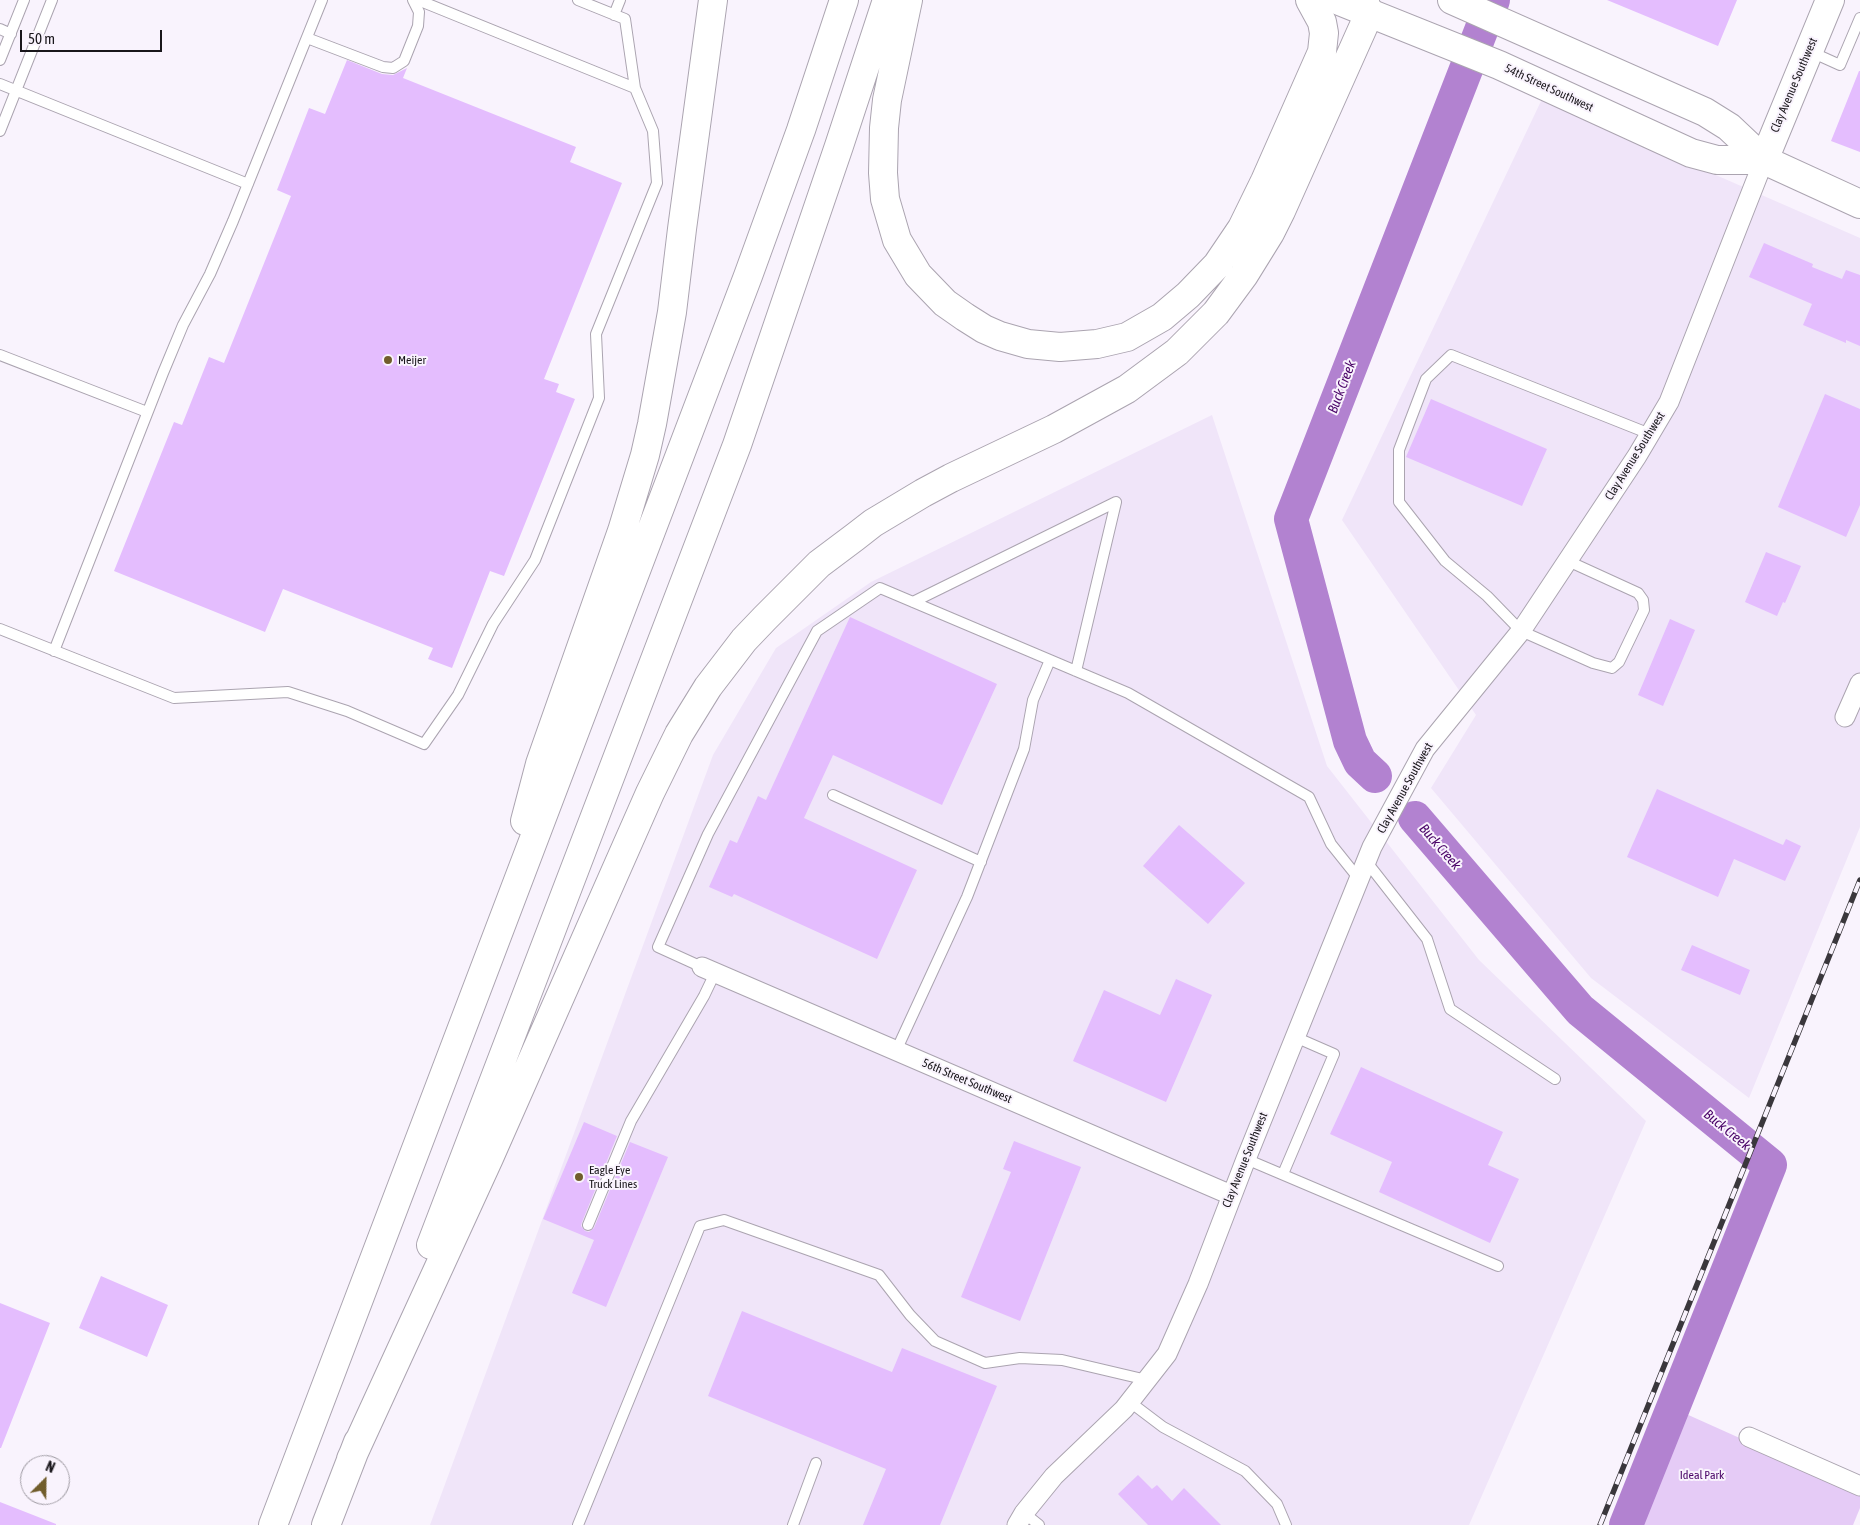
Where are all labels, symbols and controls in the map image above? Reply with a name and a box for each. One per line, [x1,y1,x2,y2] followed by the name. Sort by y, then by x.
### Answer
[22,20,165,52] scale bar
[28,30,55,47] text: 50 m
[1768,35,1820,135] street label: Clay Avenue Southwest
[1502,61,1596,115] street label: 54th Street Southwest
[398,353,426,367] place label: Meijer
[382,354,394,366] marker: Meijer
[1324,358,1360,416] water label: Buck Creek
[1602,409,1668,503] street label: Clay Avenue Southwest
[1374,740,1436,836] street label: Clay Avenue Southwest
[1416,821,1464,873] water label: Buck Creek
[920,1056,1014,1106] street label: 56th Street Southwest
[1700,1106,1754,1154] water label: Buck Creek
[1219,1110,1271,1210] street label: Clay Avenue Southwest
[589,1163,637,1191] place label: Eagle Eye Truck Lines
[573,1171,585,1183] marker: Eagle Eye Truck Lines
[20,1455,70,1505] north arrow
[44,1458,57,1476] text: N
[1680,1468,1724,1482] park label: Ideal Park

